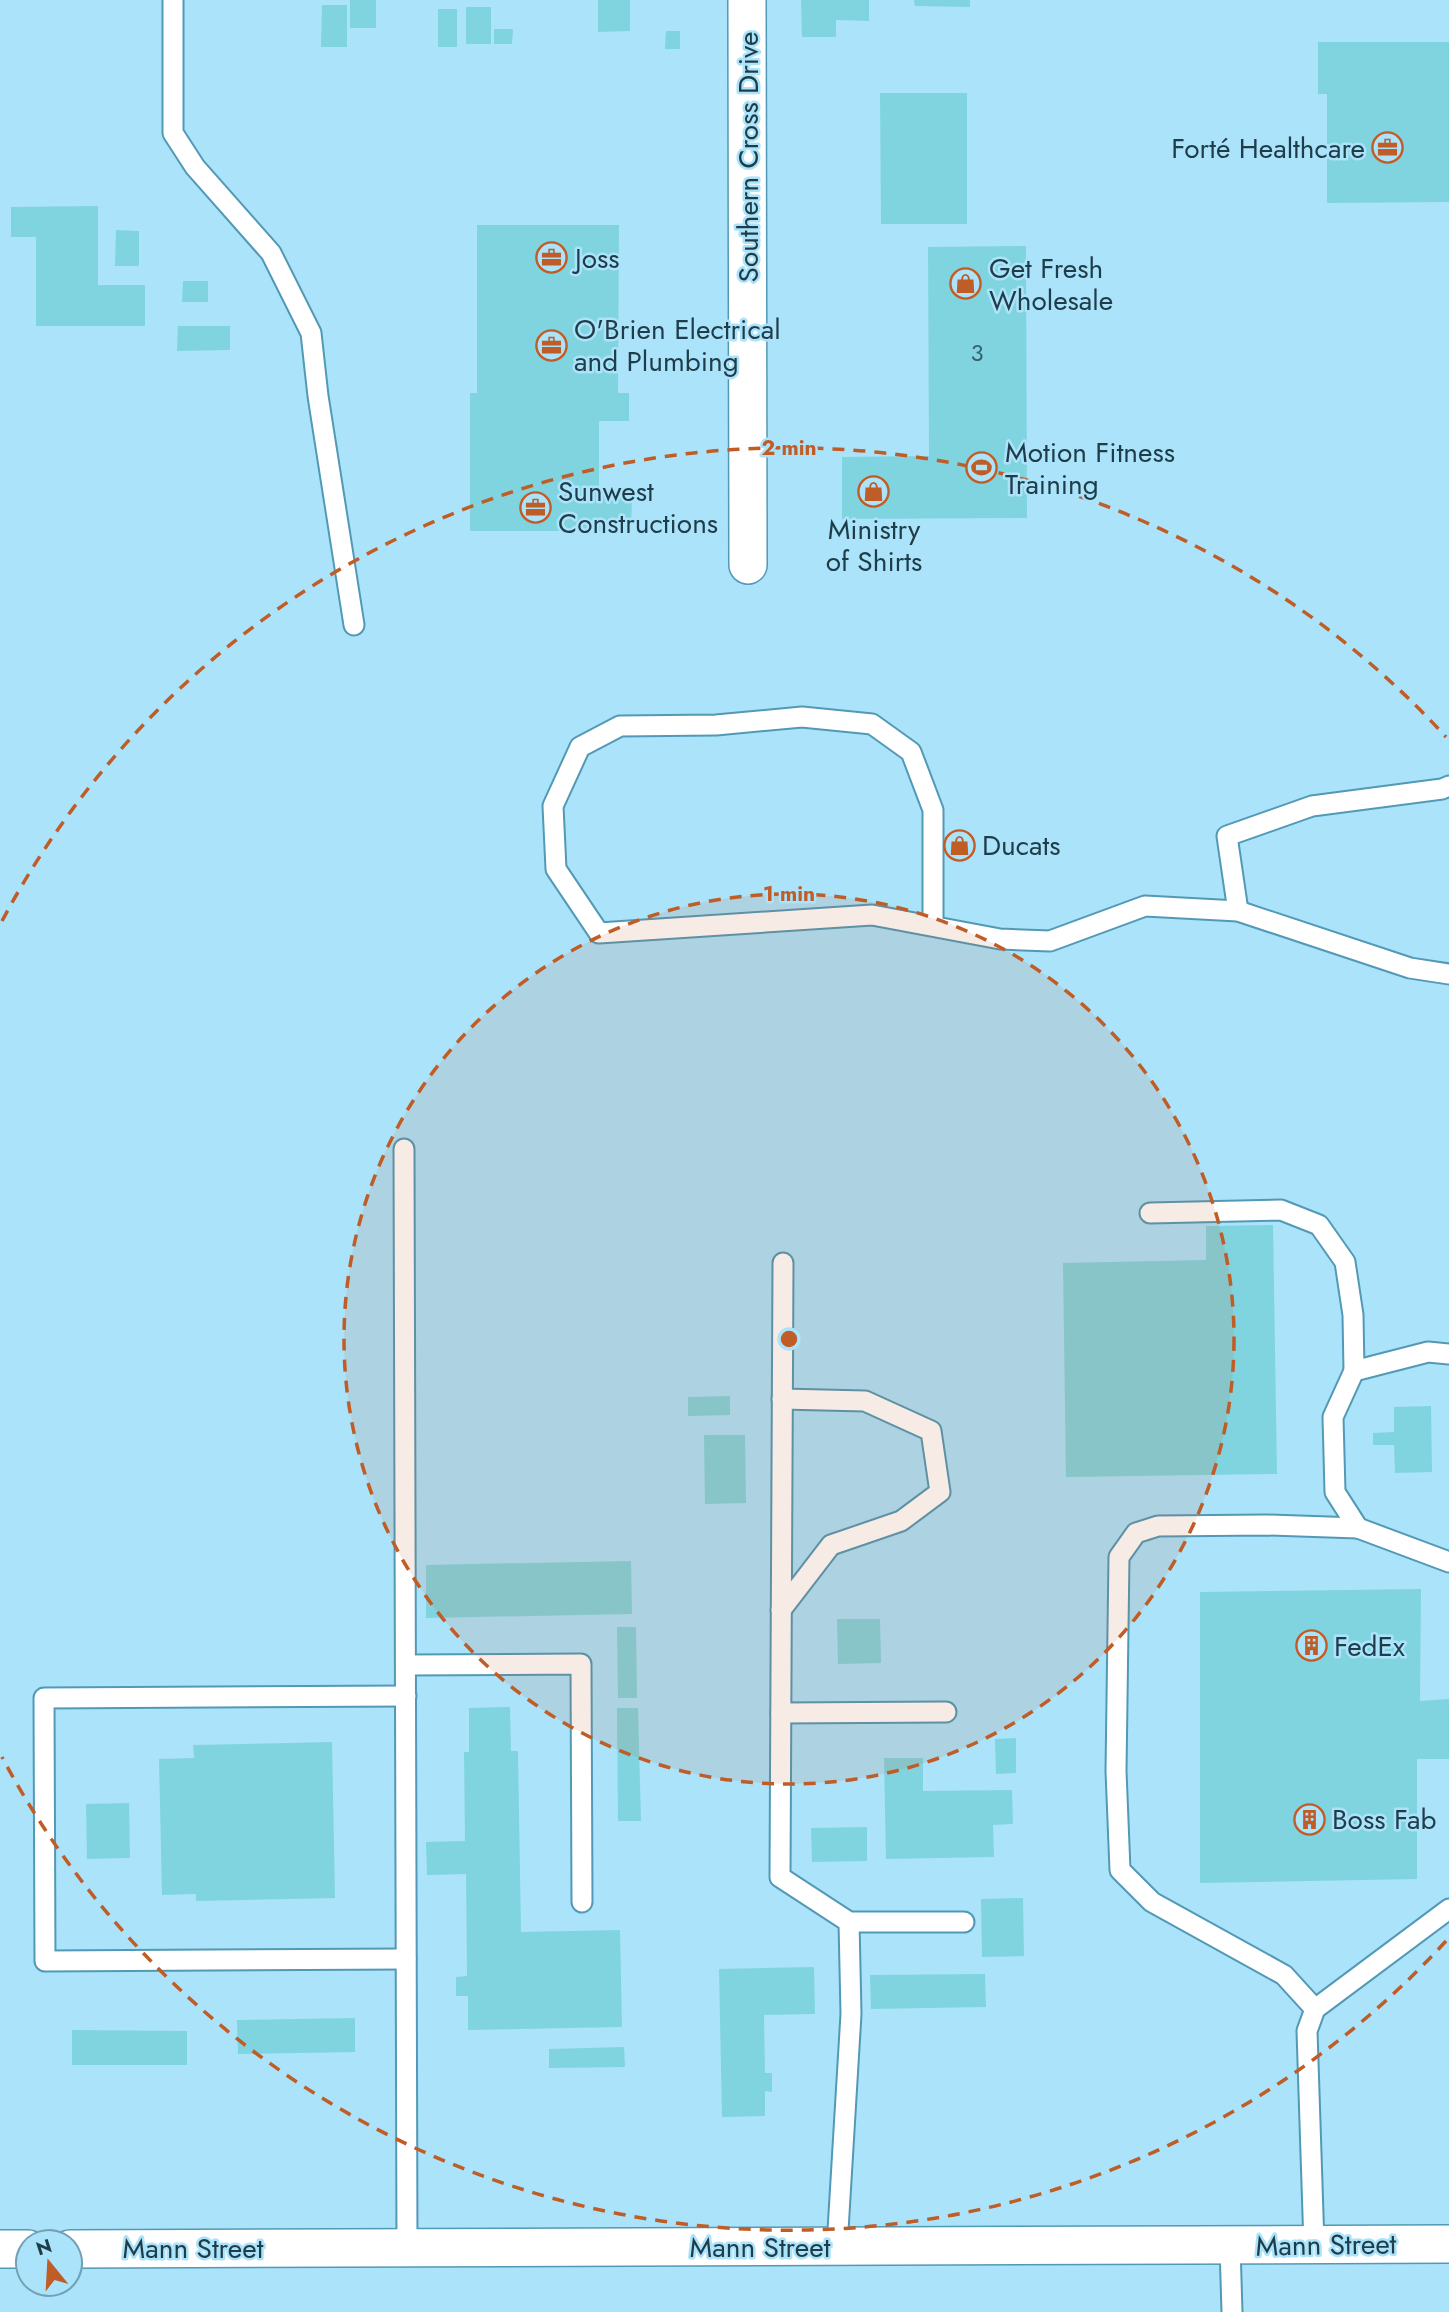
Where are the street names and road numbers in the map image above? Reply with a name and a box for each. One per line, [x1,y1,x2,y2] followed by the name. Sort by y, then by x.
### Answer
[728,32,769,282] street label: Southern Cross Drive
[1255,2223,1397,2267] street label: Mann Street
[690,2227,831,2268] street label: Mann Street
[123,2228,264,2269] street label: Mann Street

